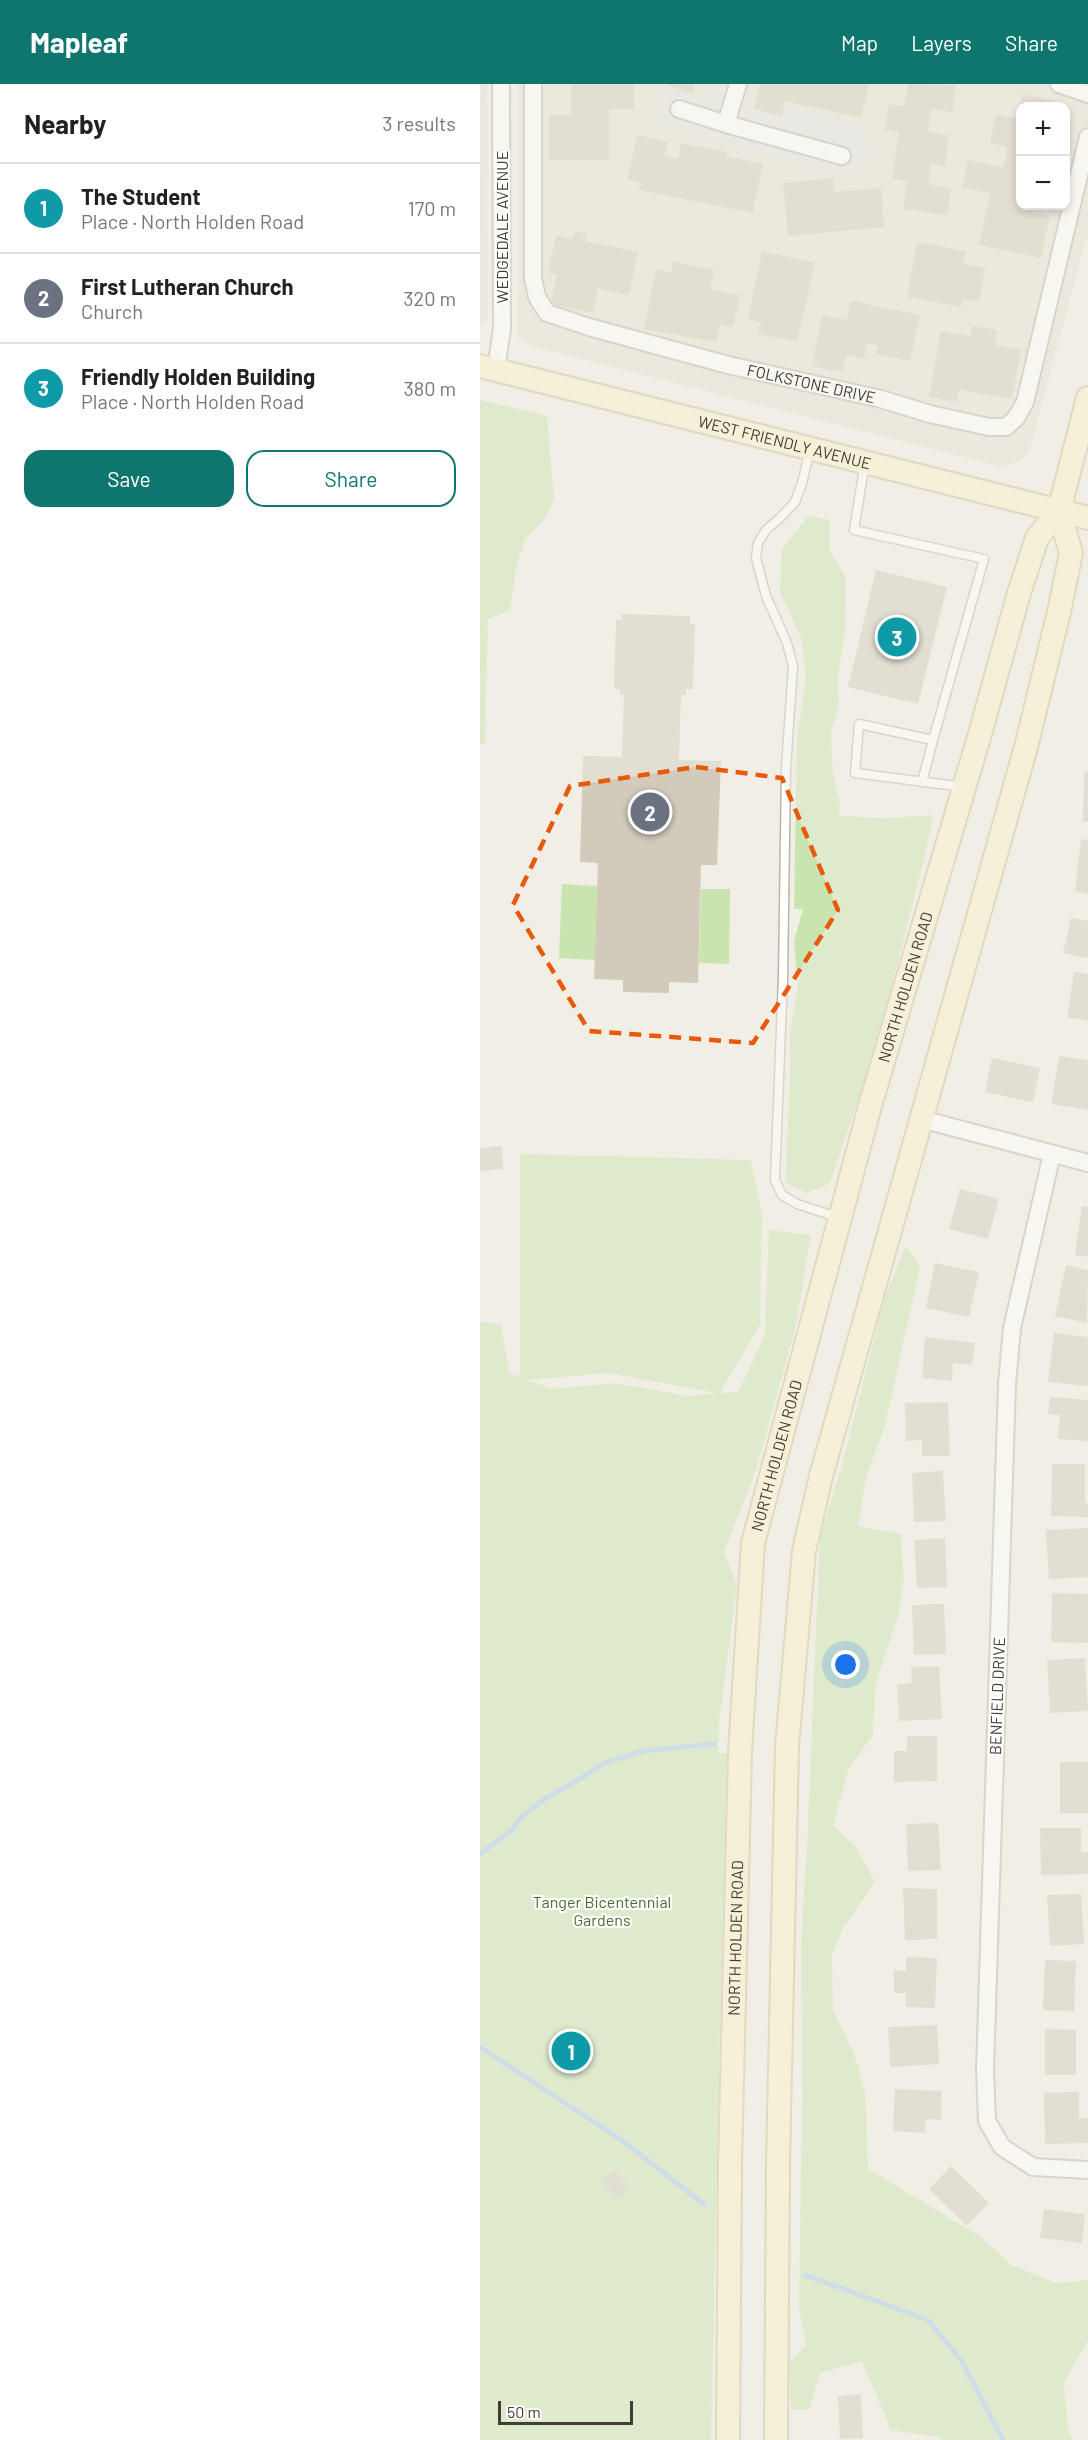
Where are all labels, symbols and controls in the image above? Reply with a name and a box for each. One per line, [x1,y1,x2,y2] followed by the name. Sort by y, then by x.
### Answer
[30,25,128,59] text: Mapleaf
[841,30,878,55] text: Map
[911,30,972,55] text: Layers
[1005,30,1058,55] text: Share
[1016,102,1070,210] map controls
[1016,102,1070,156] button: +
[24,108,106,139] text: Nearby
[382,111,456,135] text: 3 results
[492,151,511,303] street label: WEDGEDALE AVENUE
[1016,156,1070,210] button: −
[81,183,201,209] text: The Student
[40,196,47,220] text: 1
[408,196,456,220] text: 170 m
[81,209,304,233] text: Place · North Holden Road
[81,273,294,299] text: First Lutheran Church
[38,286,49,310] text: 2
[403,286,456,310] text: 320 m
[81,299,143,323] text: Church
[745,360,878,407] street label: FOLKSTONE DRIVE
[81,363,315,389] text: Friendly Holden Building
[38,376,49,400] text: 3
[403,376,456,400] text: 380 m
[81,389,304,413] text: Place · North Holden Road
[696,411,873,472] street label: WEST FRIENDLY AVENUE
[24,450,234,507] button: Save
[246,450,456,507] button: Share
[878,614,916,660] pin: 3
[630,790,670,834] pin: 2
[874,909,936,1064] street label: NORTH HOLDEN ROAD
[747,1378,805,1533] street label: NORTH HOLDEN ROAD
[985,1637,1008,1755] street label: BENFIELD DRIVE
[831,1650,860,1679] your location
[724,1860,746,2016] street label: NORTH HOLDEN ROAD
[533,1892,671,1929] park label: Tanger Bicentennial Gardens
[552,2028,590,2074] pin: 1
[498,2398,633,2426] scale bar
[507,2402,541,2421] text: 50 m

